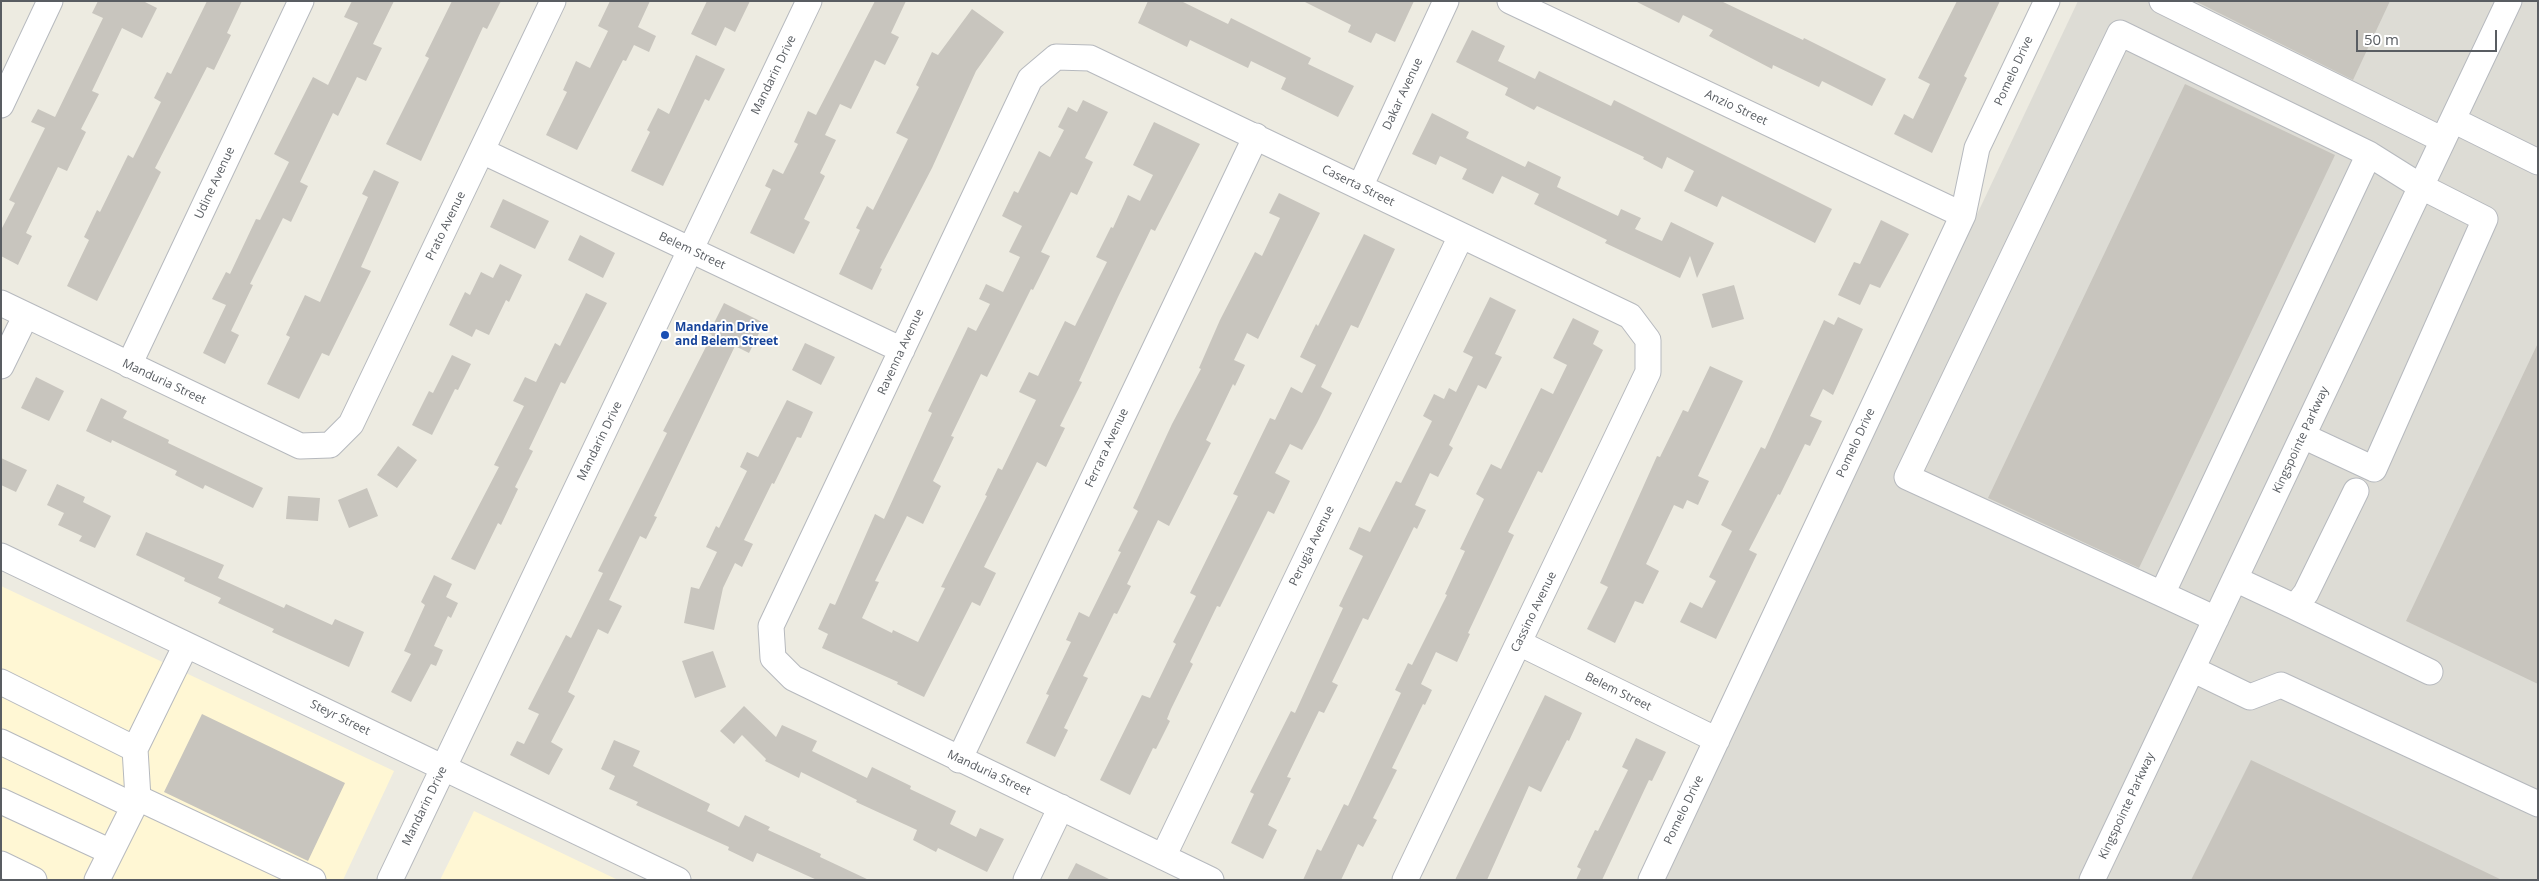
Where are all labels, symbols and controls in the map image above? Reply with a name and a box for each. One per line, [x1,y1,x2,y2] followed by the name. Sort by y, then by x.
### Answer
[2359,20,2500,52] scale bar
[2364,29,2399,49] text: 50 m
[749,33,799,117] street label: Mandarin Drive
[1992,34,2036,108] street label: Pomelo Drive
[1380,56,1426,132] street label: Dakar Avenue
[1702,87,1770,129] street label: Anzio Street
[192,145,238,221] street label: Udine Avenue
[1319,162,1397,210] street label: Caserta Street
[423,189,469,263] street label: Prato Avenue
[656,229,728,273] street label: Belem Street
[875,307,927,397] street label: Ravenna Avenue
[675,321,778,349] place label: Mandarin Drive and Belem Street
[659,329,671,341] marker: Mandarin Drive and Belem Street
[120,356,208,408] street label: Manduria Street
[2270,384,2332,496] street label: Kingspointe Parkway
[575,399,625,483] street label: Mandarin Drive
[1082,406,1132,490] street label: Ferrara Avenue
[1834,406,1878,480] street label: Pomelo Drive
[1286,504,1338,588] street label: Perugia Avenue
[1508,569,1560,655] street label: Cassino Avenue
[1582,670,1654,714] street label: Belem Street
[308,697,372,739] street label: Steyr Street
[945,747,1033,799] street label: Manduria Street
[2096,750,2158,862] street label: Kingspointe Parkway
[400,764,450,848] street label: Mandarin Drive
[1661,773,1707,847] street label: Pomelo Drive

